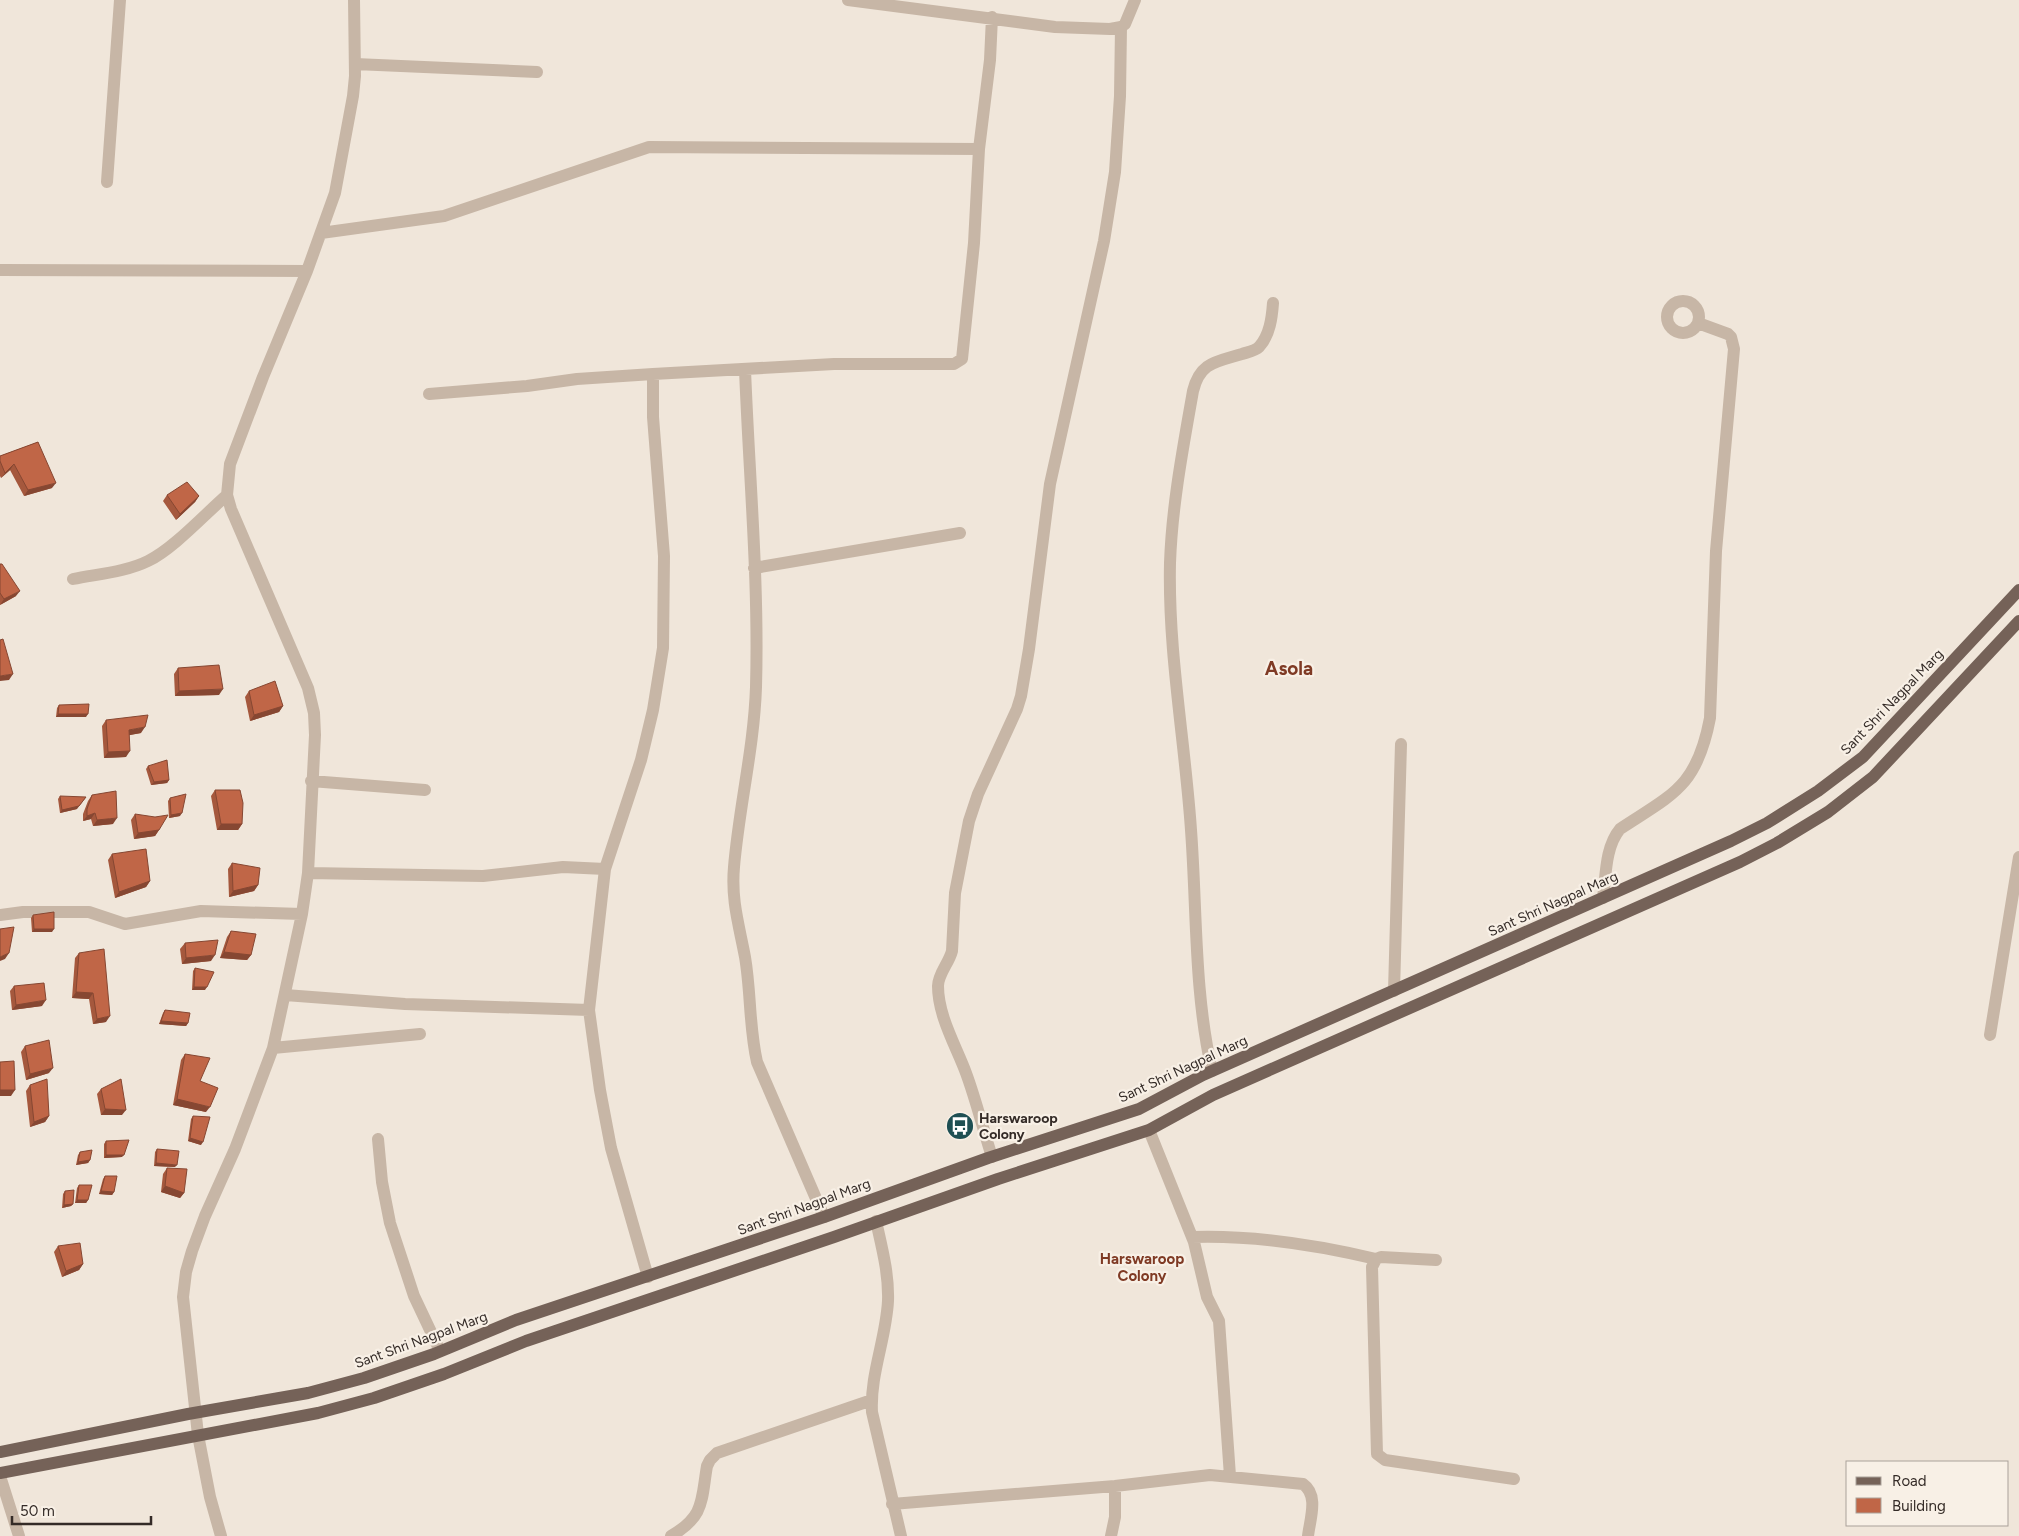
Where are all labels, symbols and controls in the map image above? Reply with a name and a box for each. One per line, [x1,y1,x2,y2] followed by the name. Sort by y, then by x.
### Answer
[1837,646,1947,758] street label: Sant Shri Nagpal Marg
[1265,657,1313,680] district label: Asola
[1485,868,1621,940] street label: Sant Shri Nagpal Marg
[1116,1032,1250,1106] street label: Sant Shri Nagpal Marg
[979,1110,1058,1143] place label: Harswaroop Colony
[945,1111,975,1141] bus stop icon: Harswaroop Colony
[735,1175,873,1239] street label: Sant Shri Nagpal Marg
[1100,1250,1184,1285] district label: Harswaroop Colony
[352,1308,490,1372] street label: Sant Shri Nagpal Marg
[1846,1461,2009,1526] legend
[1892,1472,1927,1490] text: Road
[12,1494,151,1526] scale bar
[1892,1497,1946,1515] text: Building
[20,1502,55,1520] text: 50 m

